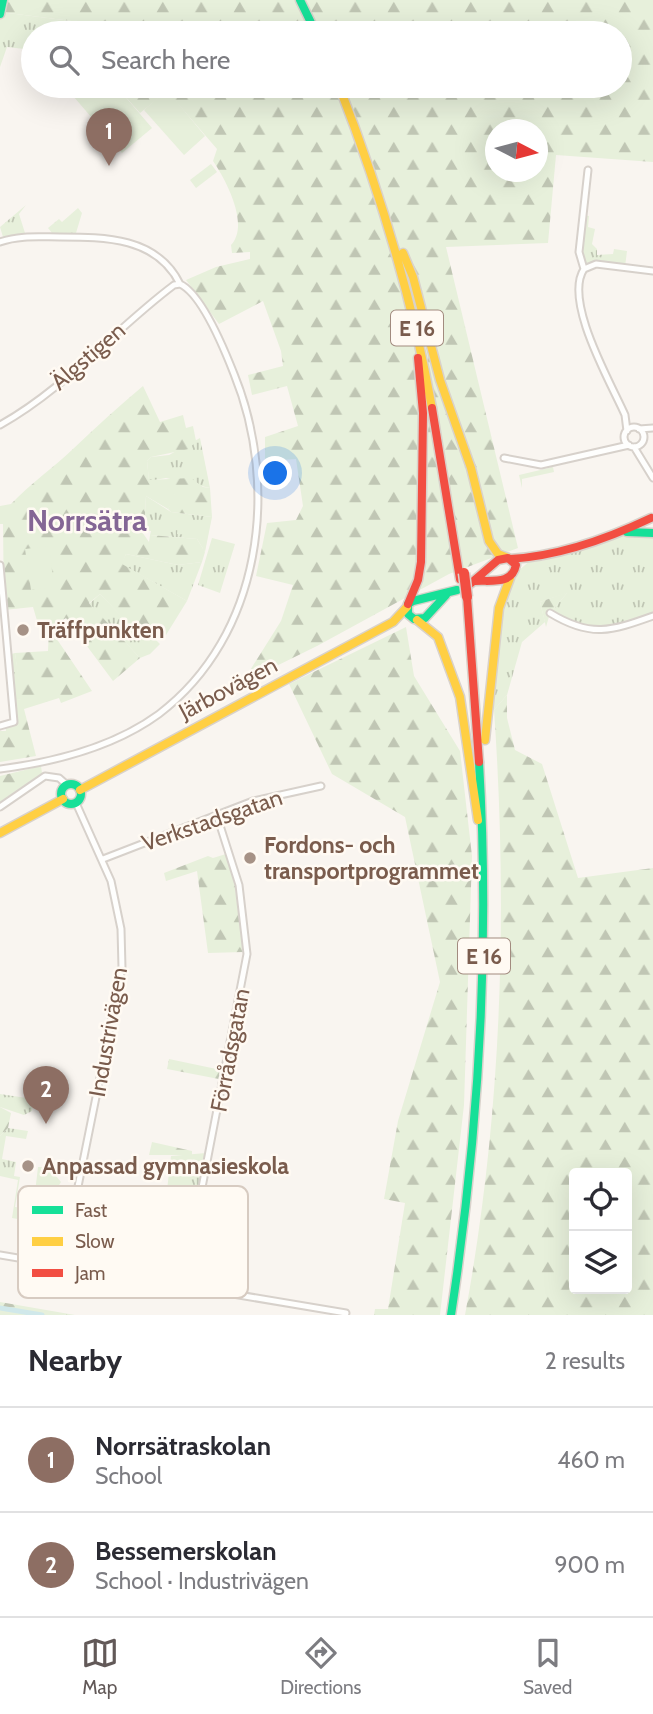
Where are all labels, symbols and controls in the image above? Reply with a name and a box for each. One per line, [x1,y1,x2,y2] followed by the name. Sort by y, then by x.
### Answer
[21,21,632,98] search box
[45,41,83,79] icon: search
[101,44,230,76] text: Search here
[86,108,132,166] pin: 1
[485,119,548,182] north arrow
[391,310,443,346] road number: E 16
[45,316,131,396] street label: Älgstigen
[258,456,292,490] your location
[27,502,147,539] district label: Norrsätra
[37,616,164,644] place label: Träffpunkten
[15,622,31,638] marker: Träffpunkten
[173,650,282,726] street label: Järbovägen
[138,783,286,857] street label: Verkstadsgatan
[264,831,479,885] place label: Fordons- och transportprogrammet
[242,850,258,866] marker: Fordons- och transportprogrammet
[458,939,510,974] road number: E 16
[83,965,133,1099] street label: Industrivägen
[204,986,256,1114] street label: Förrådsgatan
[23,1066,69,1124] pin: 2
[42,1152,290,1180] place label: Anpassad gymnasieskola
[20,1158,36,1174] marker: Anpassad gymnasieskola
[569,1168,632,1294] map controls
[569,1168,632,1231] button: locate
[18,1186,248,1298] legend
[75,1199,108,1222] text: Fast
[75,1230,115,1253] text: Slow
[569,1231,632,1294] button: layers
[74,1262,105,1285] text: Jam
[28,1342,122,1379] text: Nearby
[545,1347,625,1375] text: 2 results
[95,1430,271,1462] text: Norrsätraskolan
[47,1446,55,1474] text: 1
[557,1446,625,1474] text: 460 m
[95,1462,162,1490] text: School
[95,1535,277,1567] text: Bessemerskolan
[45,1551,57,1579] text: 2
[554,1551,625,1579] text: 900 m
[95,1567,309,1595] text: School · Industrivägen
[81,1634,119,1699] tab: Map
[280,1634,361,1699] tab: Directions
[523,1634,572,1699] tab: Saved

